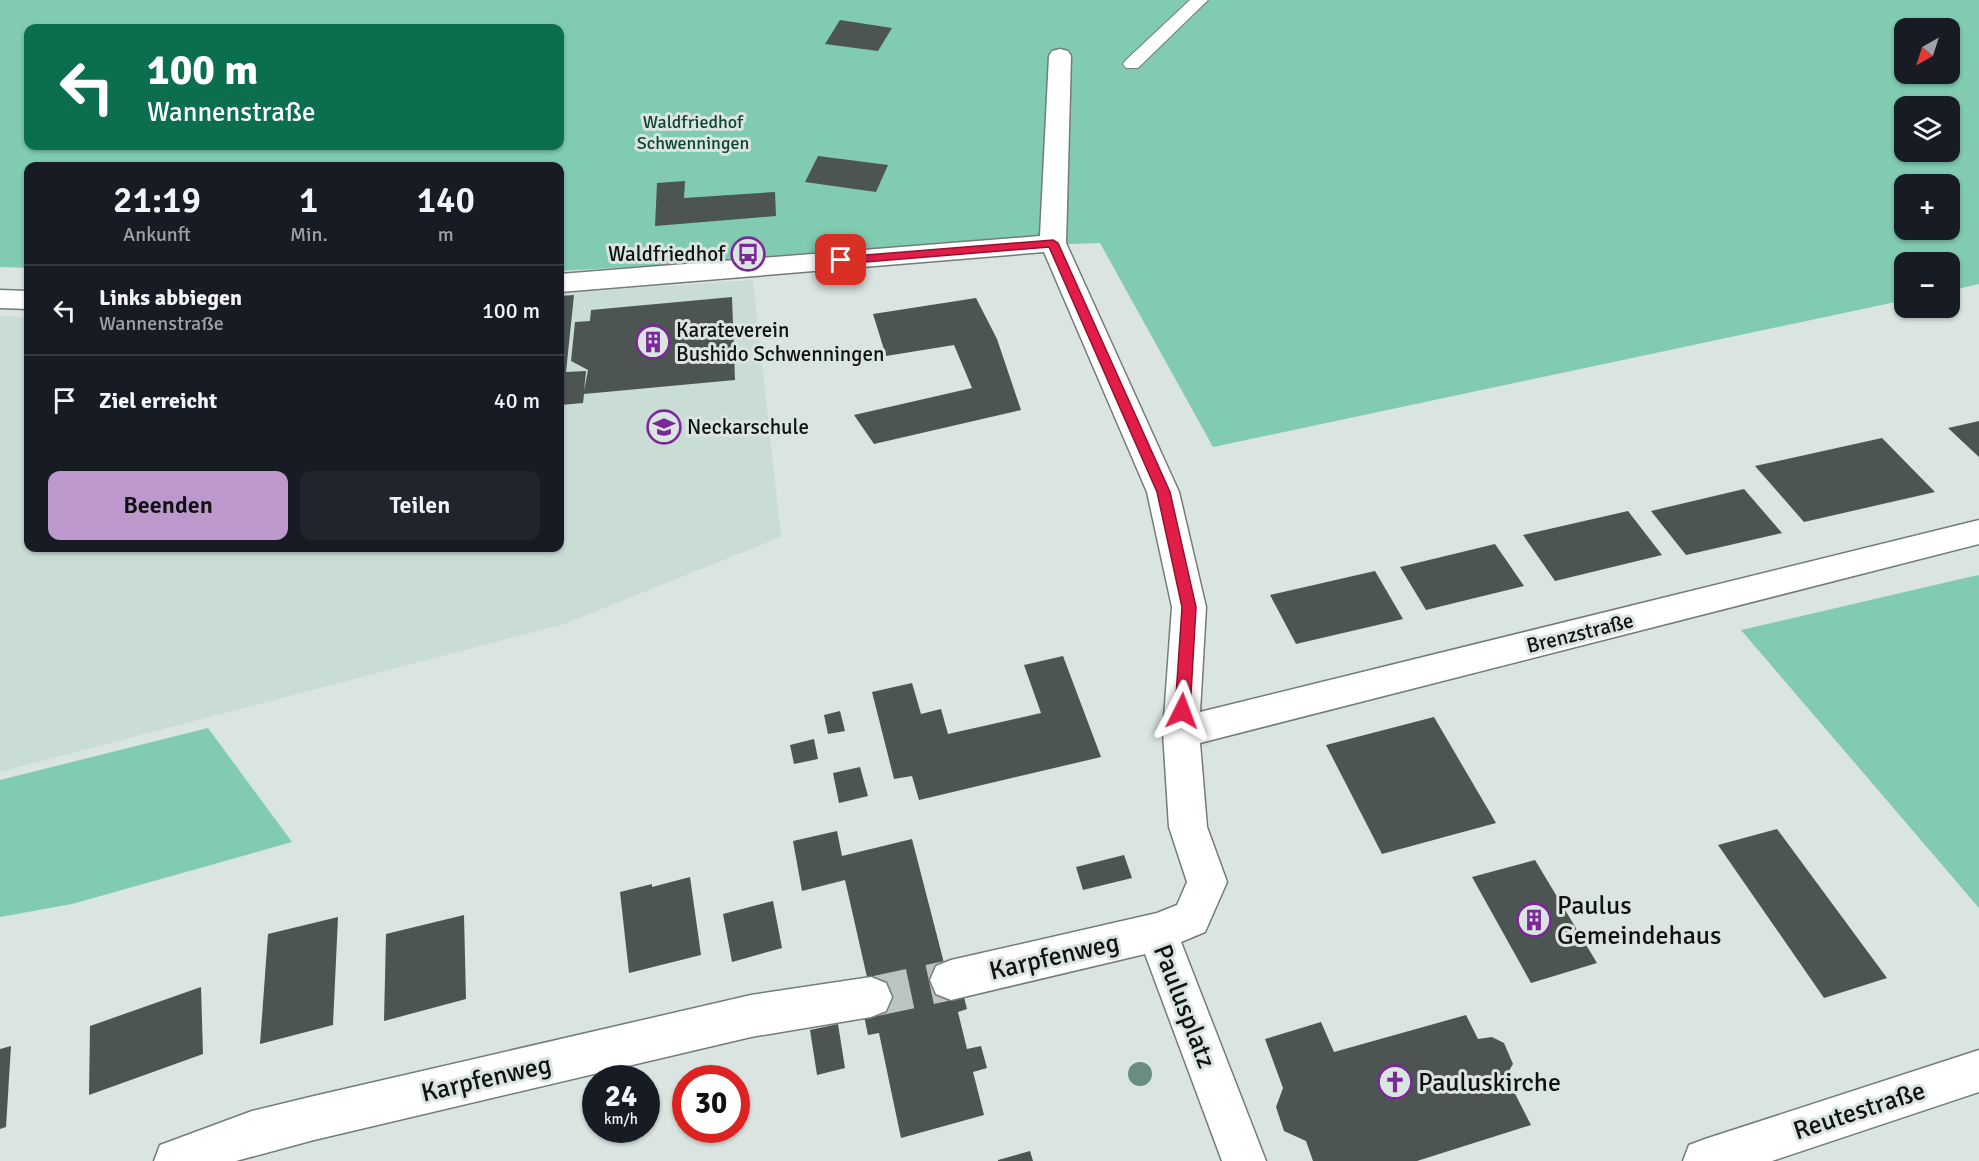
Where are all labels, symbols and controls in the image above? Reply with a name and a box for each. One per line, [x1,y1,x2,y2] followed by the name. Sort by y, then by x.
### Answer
[1894,18,1960,84] north arrow
[1894,18,1960,318] map controls
[147,45,258,96] text: 100 m
[48,48,126,126] icon: left
[147,96,316,129] text: Wannenstraße
[1894,96,1960,162] button: layers
[637,111,749,154] park label: Waldfriedhof Schwenningen
[1894,174,1960,240] button: +
[113,178,201,223] text: 21:19
[299,178,319,223] text: 1
[417,178,475,223] text: 140
[123,222,191,247] text: Ankunft
[290,222,328,247] text: Min.
[438,222,454,247] text: m
[815,234,866,285] pin
[730,236,766,272] bus stop icon: Waldfriedhof
[608,241,726,267] place label: Waldfriedhof
[824,243,857,276] icon: arrive
[1894,252,1960,318] button: −
[99,284,242,311] text: Links abbiegen
[48,294,81,327] icon: left
[482,297,540,324] text: 100 m
[99,311,224,336] text: Wannenstraße
[676,317,884,367] place label: Karateverein Bushido Schwenningen
[635,324,671,360] building icon: Karateverein Bushido Schwenningen
[48,384,81,417] icon: arrive
[99,387,217,414] text: Ziel erreicht
[494,387,540,414] text: 40 m
[646,409,682,445] school or university icon: Neckarschule
[687,414,809,440] place label: Neckarschule
[48,471,288,540] button: Beenden
[300,471,540,540] button: Teilen
[1524,607,1636,659] street label: Brenzstraße
[1150,679,1214,743] position arrow
[1557,890,1721,952] place label: Paulus Gemeindehaus
[1516,902,1552,938] building icon: Paulus Gemeindehaus
[986,926,1122,987] street label: Karpfenweg
[1146,940,1222,1073] street label: Paulusplatz
[418,1048,554,1109] street label: Karpfenweg
[1377,1064,1413,1100] church icon: Pauluskirche
[672,1065,750,1143] speed limit sign: 30
[1418,1067,1561,1099] place label: Pauluskirche
[1789,1075,1929,1147] street label: Reutestraße
[605,1078,637,1115] text: 24
[604,1110,638,1128] text: km/h

